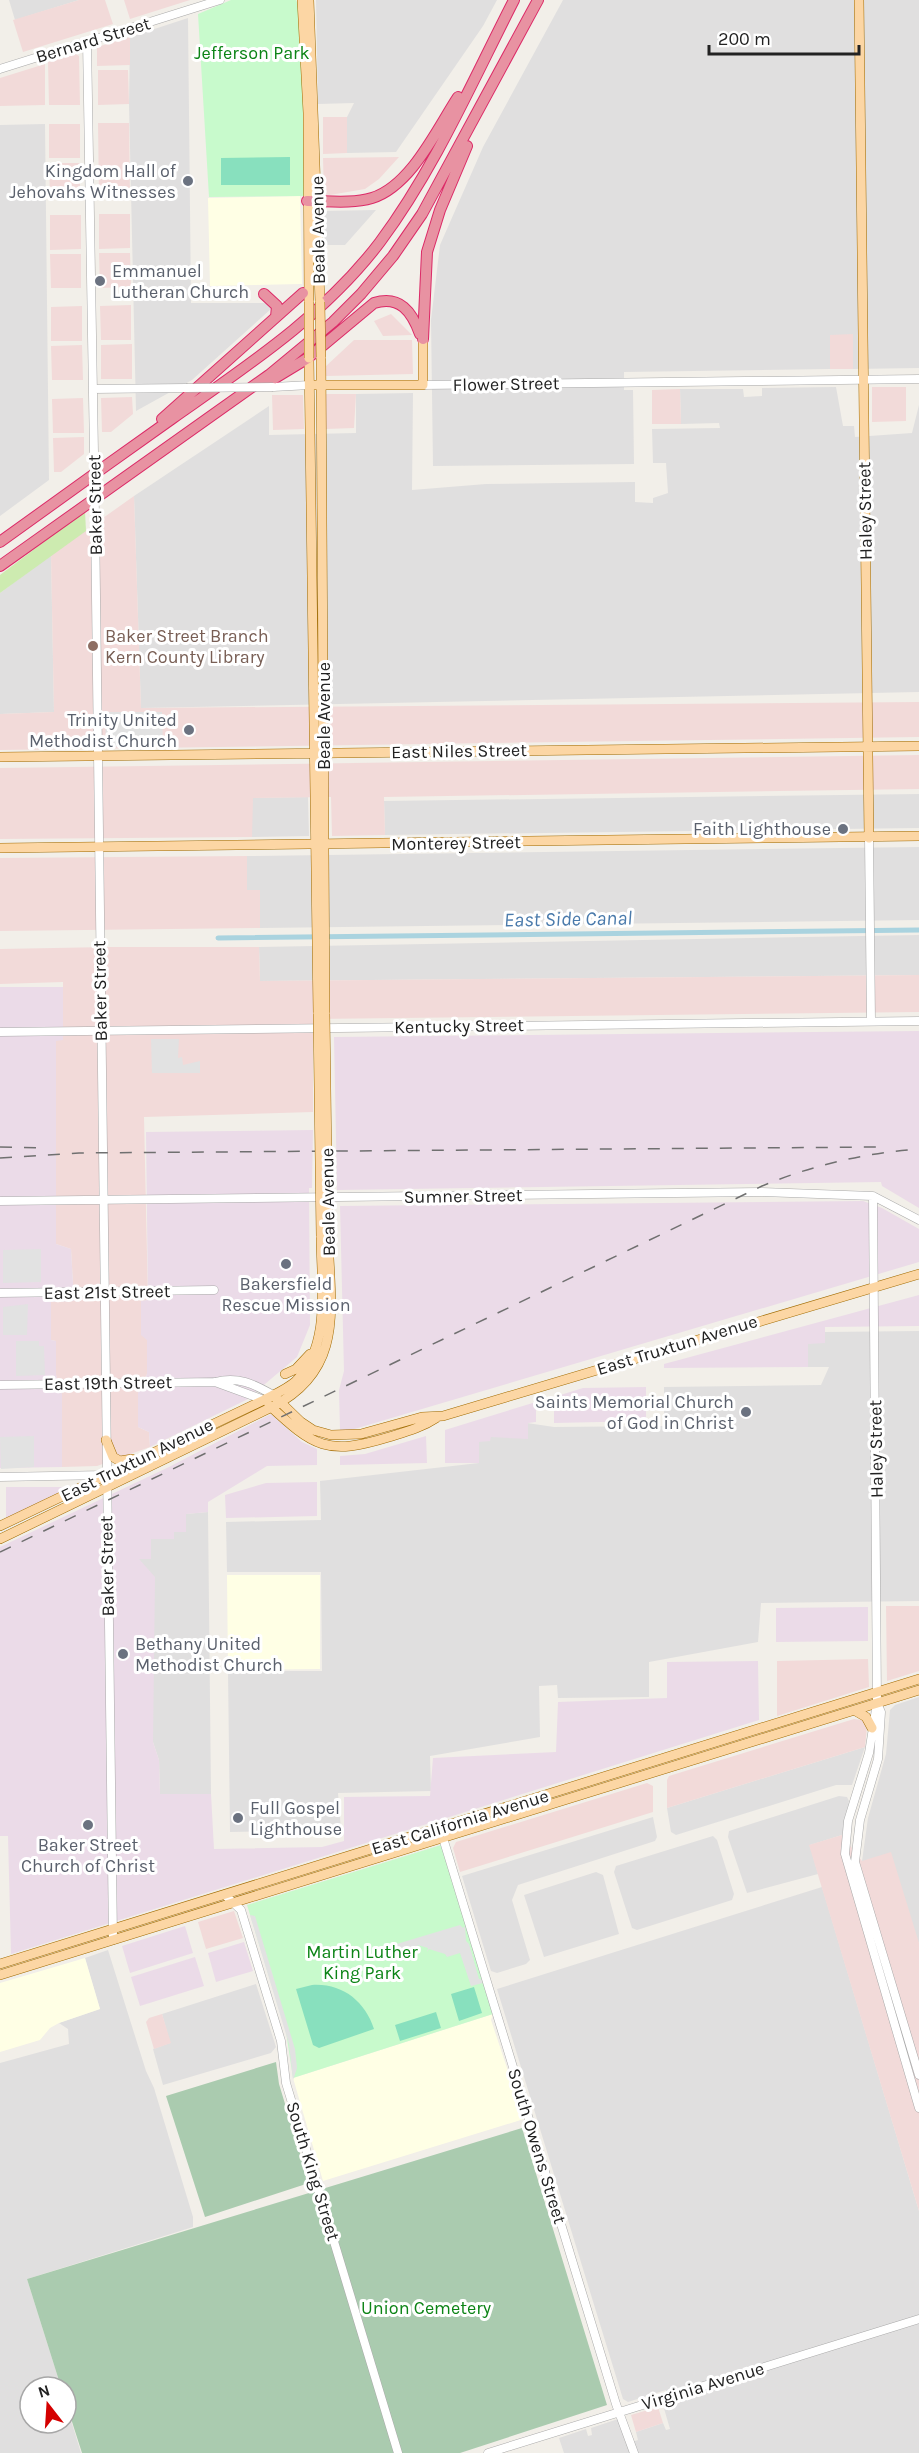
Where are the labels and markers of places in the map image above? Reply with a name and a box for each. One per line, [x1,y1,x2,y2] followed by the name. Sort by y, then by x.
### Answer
[9,160,177,203] place label: Kingdom Hall of Jehovahs Witnesses
[181,174,195,188] marker: Kingdom Hall of Jehovahs Witnesses
[112,260,249,303] place label: Emmanuel Lutheran Church
[93,274,107,288] marker: Emmanuel Lutheran Church
[105,625,269,668] place label: Baker Street Branch Kern County Library
[86,639,100,653] marker: Baker Street Branch Kern County Library
[29,709,177,752] place label: Trinity United Methodist Church
[182,723,196,737] marker: Trinity United Methodist Church
[693,818,831,840] place label: Faith Lighthouse
[836,822,850,836] marker: Faith Lighthouse
[279,1257,293,1271] marker: Bakersfield Rescue Mission
[221,1273,351,1316] place label: Bakersfield Rescue Mission
[535,1391,734,1434] place label: Saints Memorial Church of God in Christ
[739,1405,753,1419] marker: Saints Memorial Church of God in Christ
[135,1633,283,1676] place label: Bethany United Methodist Church
[116,1647,130,1661] marker: Bethany United Methodist Church
[250,1797,342,1840] place label: Full Gospel Lighthouse
[231,1811,245,1825] marker: Full Gospel Lighthouse
[81,1818,95,1832] marker: Baker Street Church of Christ
[21,1834,155,1877] place label: Baker Street Church of Christ

